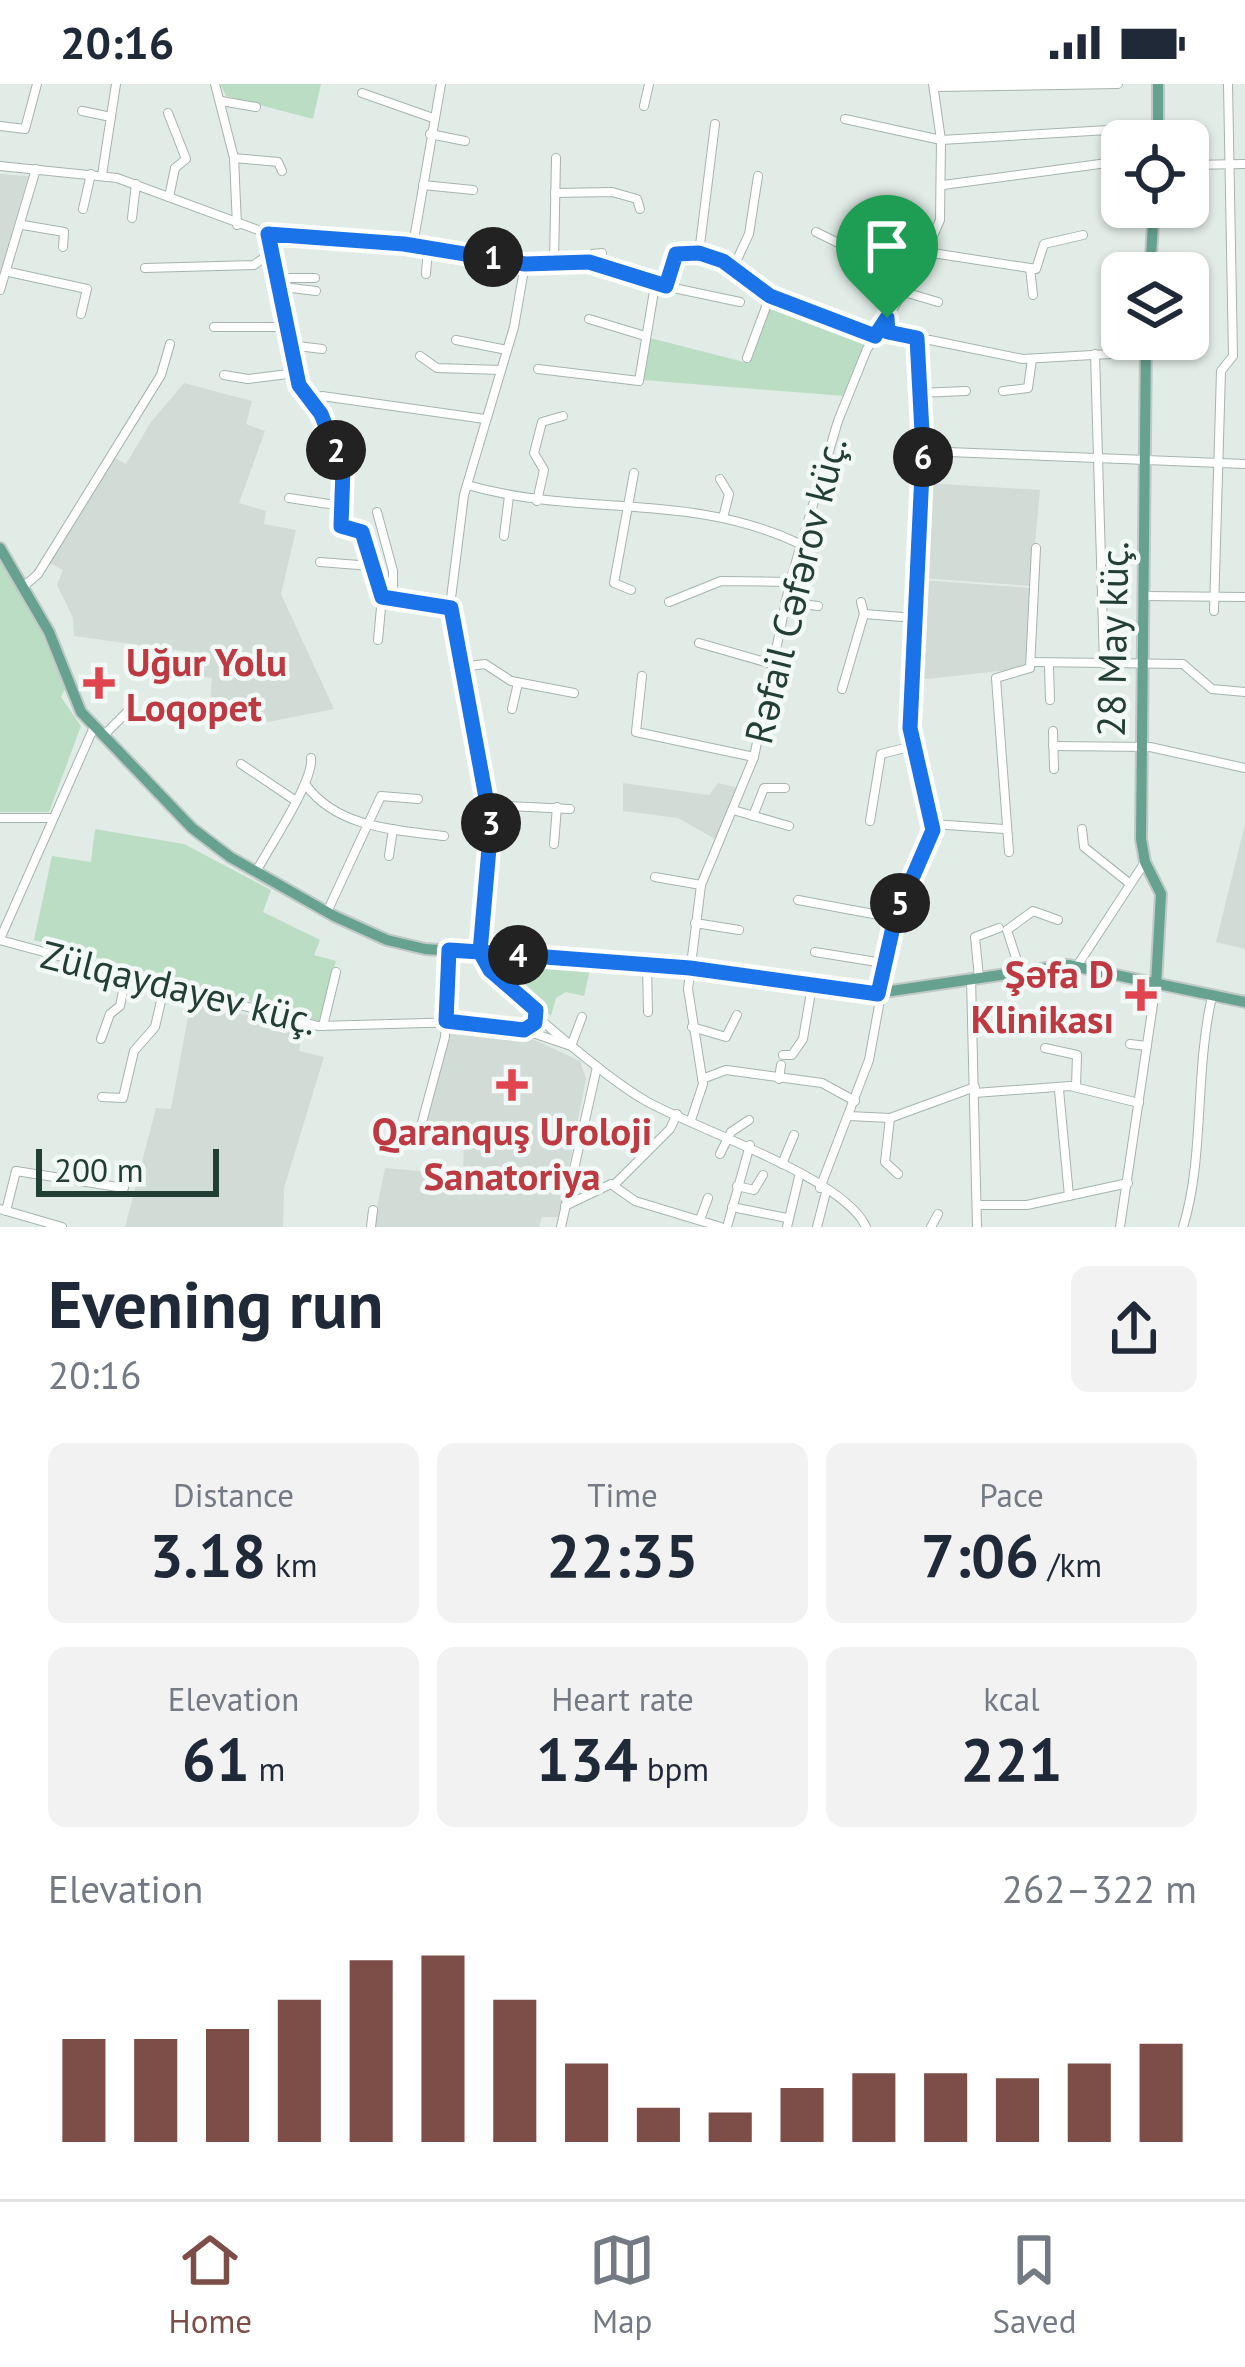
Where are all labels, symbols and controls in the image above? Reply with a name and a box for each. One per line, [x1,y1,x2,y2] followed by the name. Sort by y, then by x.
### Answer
[60,13,174,71] text: 20:16
[1101,120,1209,360] map controls
[1101,120,1209,228] button: locate
[836,195,938,318] pin
[854,213,920,279] icon: arrive
[463,227,523,287] pin: 1
[484,235,502,278] text: 1
[1101,252,1209,360] button: layers
[306,420,366,480] pin: 2
[893,427,953,487] pin: 6
[327,428,345,471] text: 2
[732,431,858,749] street label: Rəfail Cəfərov küç.
[914,435,932,478] text: 6
[1085,541,1139,737] street label: 28 May küç.
[126,636,287,732] place label: Uğur Yolu Loqopet
[83,667,115,699] marker: Uğur Yolu Loqopet
[461,793,521,853] pin: 3
[482,801,500,844] text: 3
[870,873,930,933] pin: 5
[891,881,909,924] text: 5
[488,925,548,985] pin: 4
[36,928,322,1046] street label: Zülqaydayev küç.
[509,933,527,976] text: 4
[971,948,1114,1044] place label: Şəfa D Klinikası
[1125,979,1157,1011] marker: Şəfa D Klinikası
[496,1069,528,1101] marker: Qaranquş Uroloji Sanatoriya
[372,1105,652,1201] place label: Qaranquş Uroloji Sanatoriya
[36,1143,219,1196] scale bar
[54,1148,144,1191] text: 200 m
[48,1261,383,1346] text: Evening run
[1071,1266,1197,1392] button: share
[48,1349,142,1400] text: 20:16
[173,1473,294,1516] text: Distance
[587,1473,658,1516] text: Time
[979,1473,1044,1516] text: Pace
[149,1516,266,1594] text: 3.18
[546,1516,699,1594] text: 22:35
[921,1516,1039,1594] text: 7:06
[266,1543,318,1586] text: km
[1039,1543,1102,1586] text: /km
[168,1677,299,1720] text: Elevation
[551,1677,694,1720] text: Heart rate
[983,1677,1040,1720] text: kcal
[182,1720,250,1798] text: 61
[536,1720,638,1798] text: 134
[960,1720,1063,1798] text: 221
[250,1747,285,1790] text: m
[638,1747,709,1790] text: bpm
[48,1863,203,1914] text: Elevation
[1002,1863,1197,1914] text: 262–322 m
[169,2227,252,2342] tab: Home
[589,2227,655,2342] tab: Map
[992,2227,1076,2342] tab: Saved

